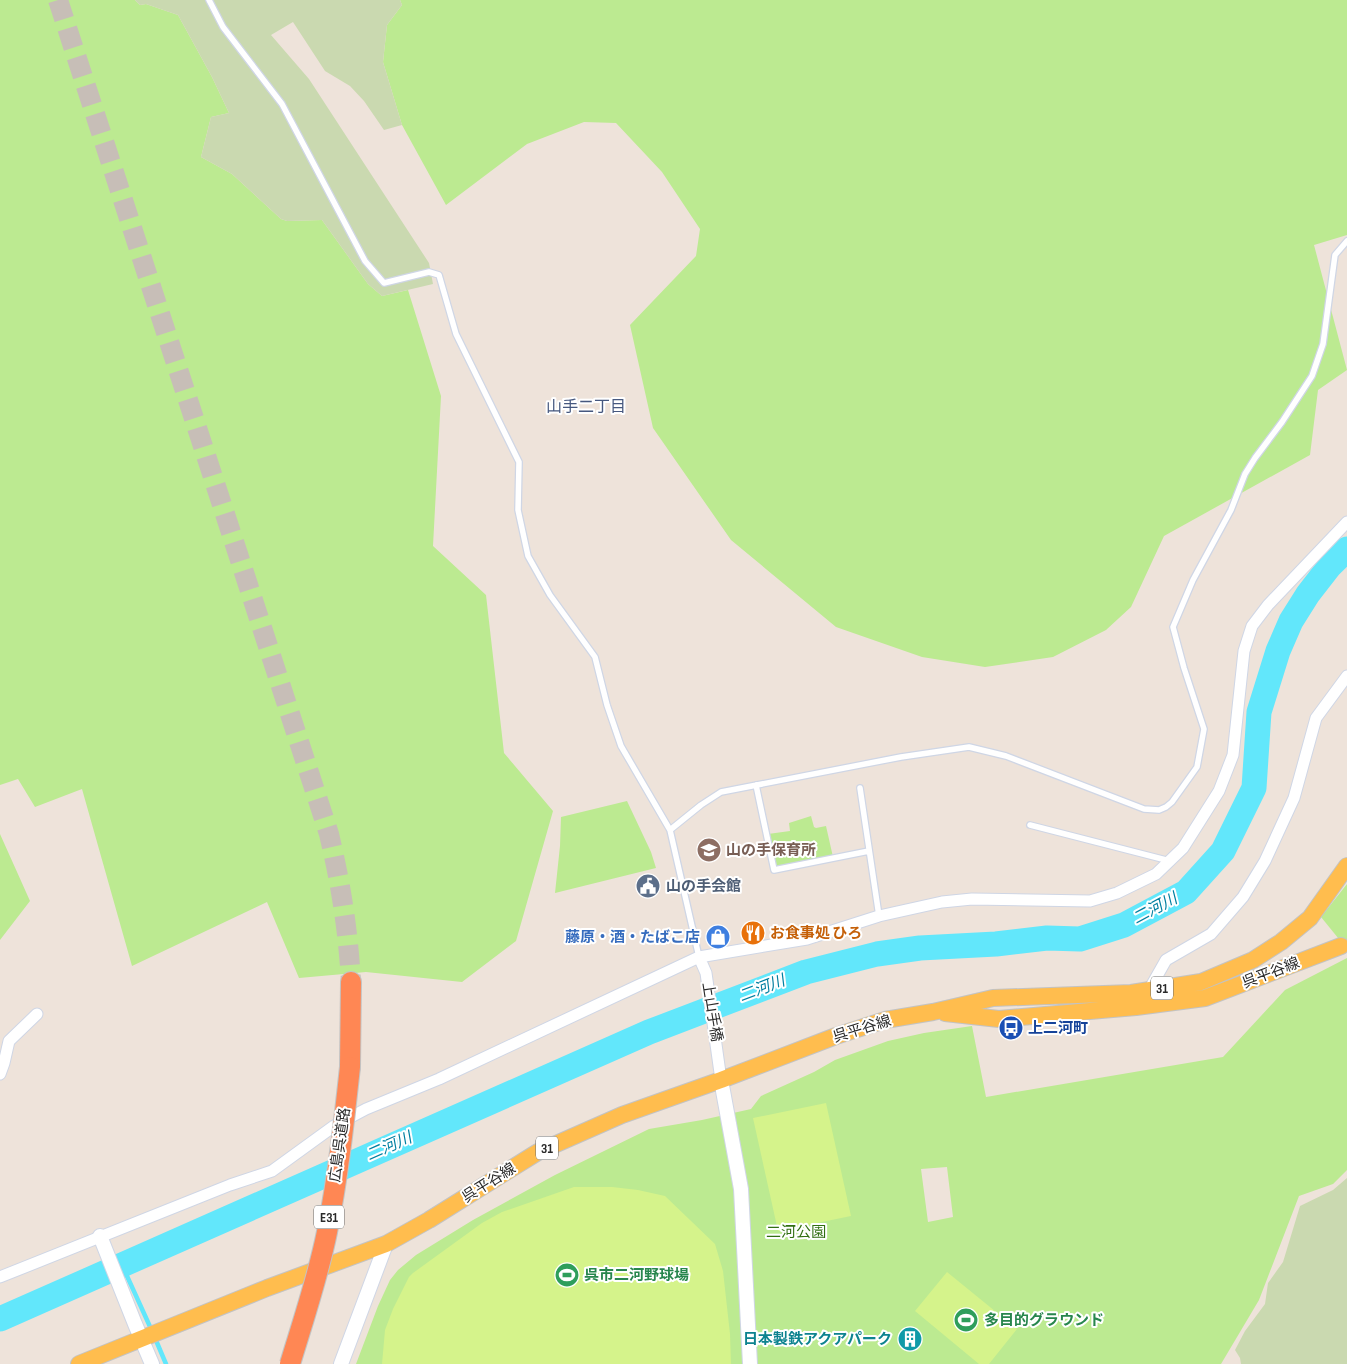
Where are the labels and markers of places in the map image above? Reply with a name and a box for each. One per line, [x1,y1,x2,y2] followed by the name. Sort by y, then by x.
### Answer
[696,837,722,863] school or university icon: 山の手保育所
[726,841,816,860] place label: 山の手保育所
[635,873,661,899] public building icon: 山の手会館
[666,877,741,896] place label: 山の手会館
[740,920,766,946] restaurant icon: お食事処 ひろ
[705,924,731,950] shop icon: 藤原・酒・たばこ店
[770,924,862,943] place label: お食事処 ひろ
[565,928,700,947] place label: 藤原・酒・たばこ店
[998,1015,1024,1041] bus stop icon: 上二河町
[1028,1019,1088,1038] place label: 上二河町
[554,1262,580,1288] sports icon: 呉市二河野球場
[584,1266,689,1285] place label: 呉市二河野球場
[953,1307,979,1333] sports icon: 多目的グラウンド
[984,1311,1104,1330] place label: 多目的グラウンド
[897,1326,923,1352] building icon: 日本製鉄アクアパーク
[743,1330,892,1349] place label: 日本製鉄アクアパーク

